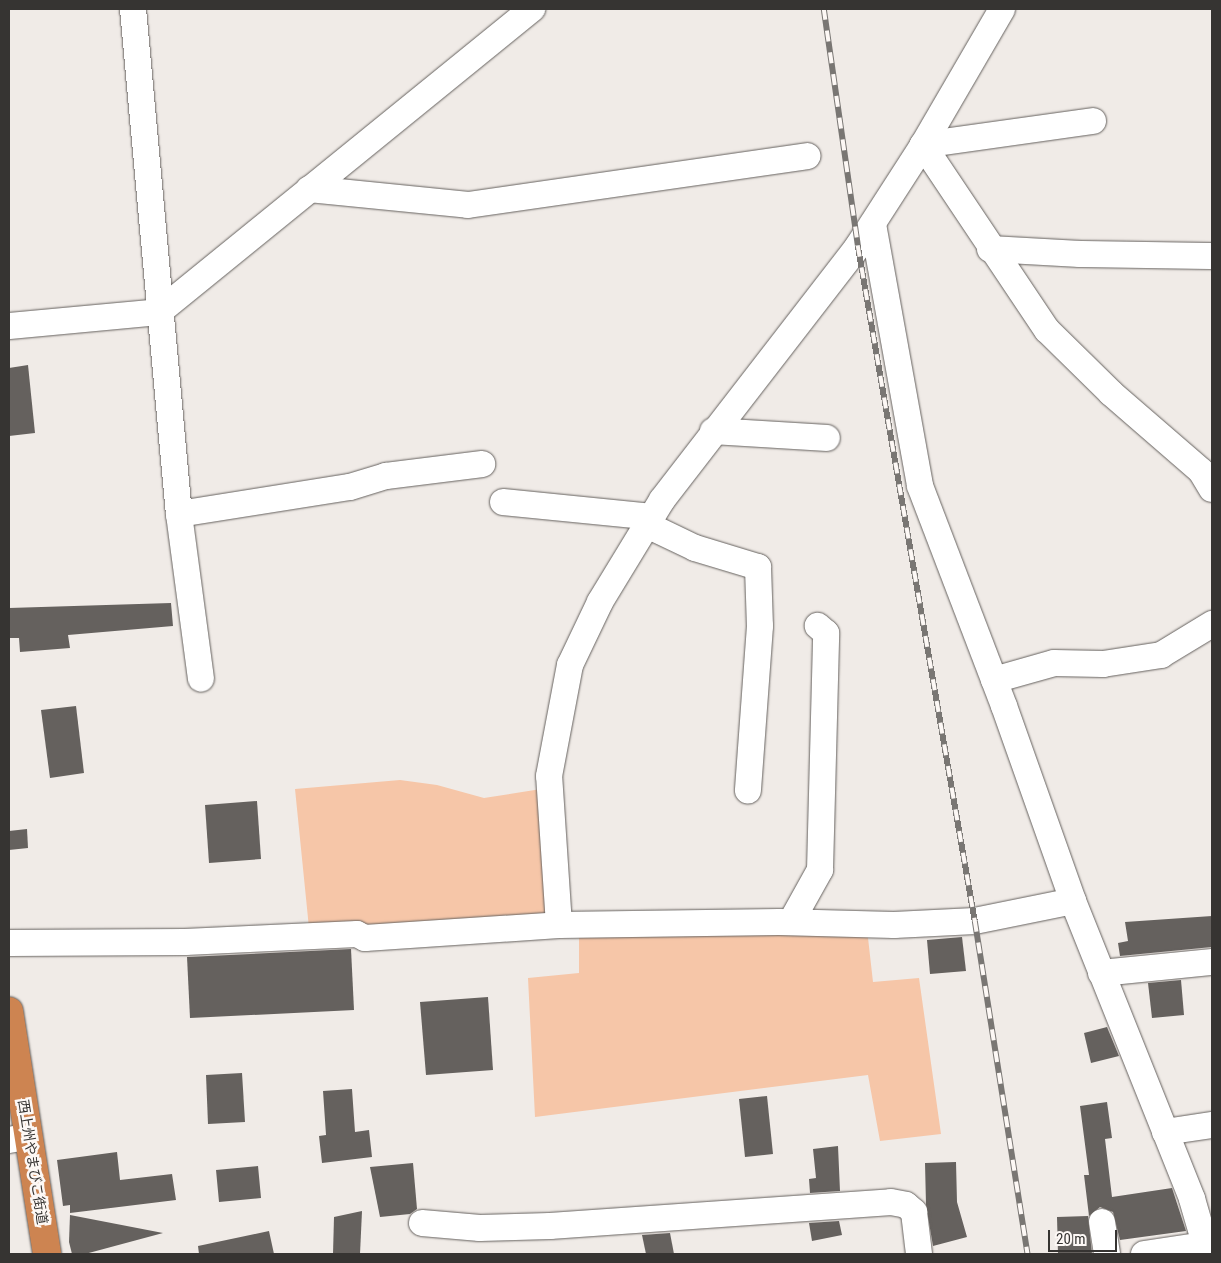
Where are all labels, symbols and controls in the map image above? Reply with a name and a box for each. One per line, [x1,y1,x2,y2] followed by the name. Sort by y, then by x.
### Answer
[15,1098,51,1226] street label: 西上州やまびこ街道
[1051,1220,1120,1252] scale bar
[1056,1230,1086,1248] text: 20 m

